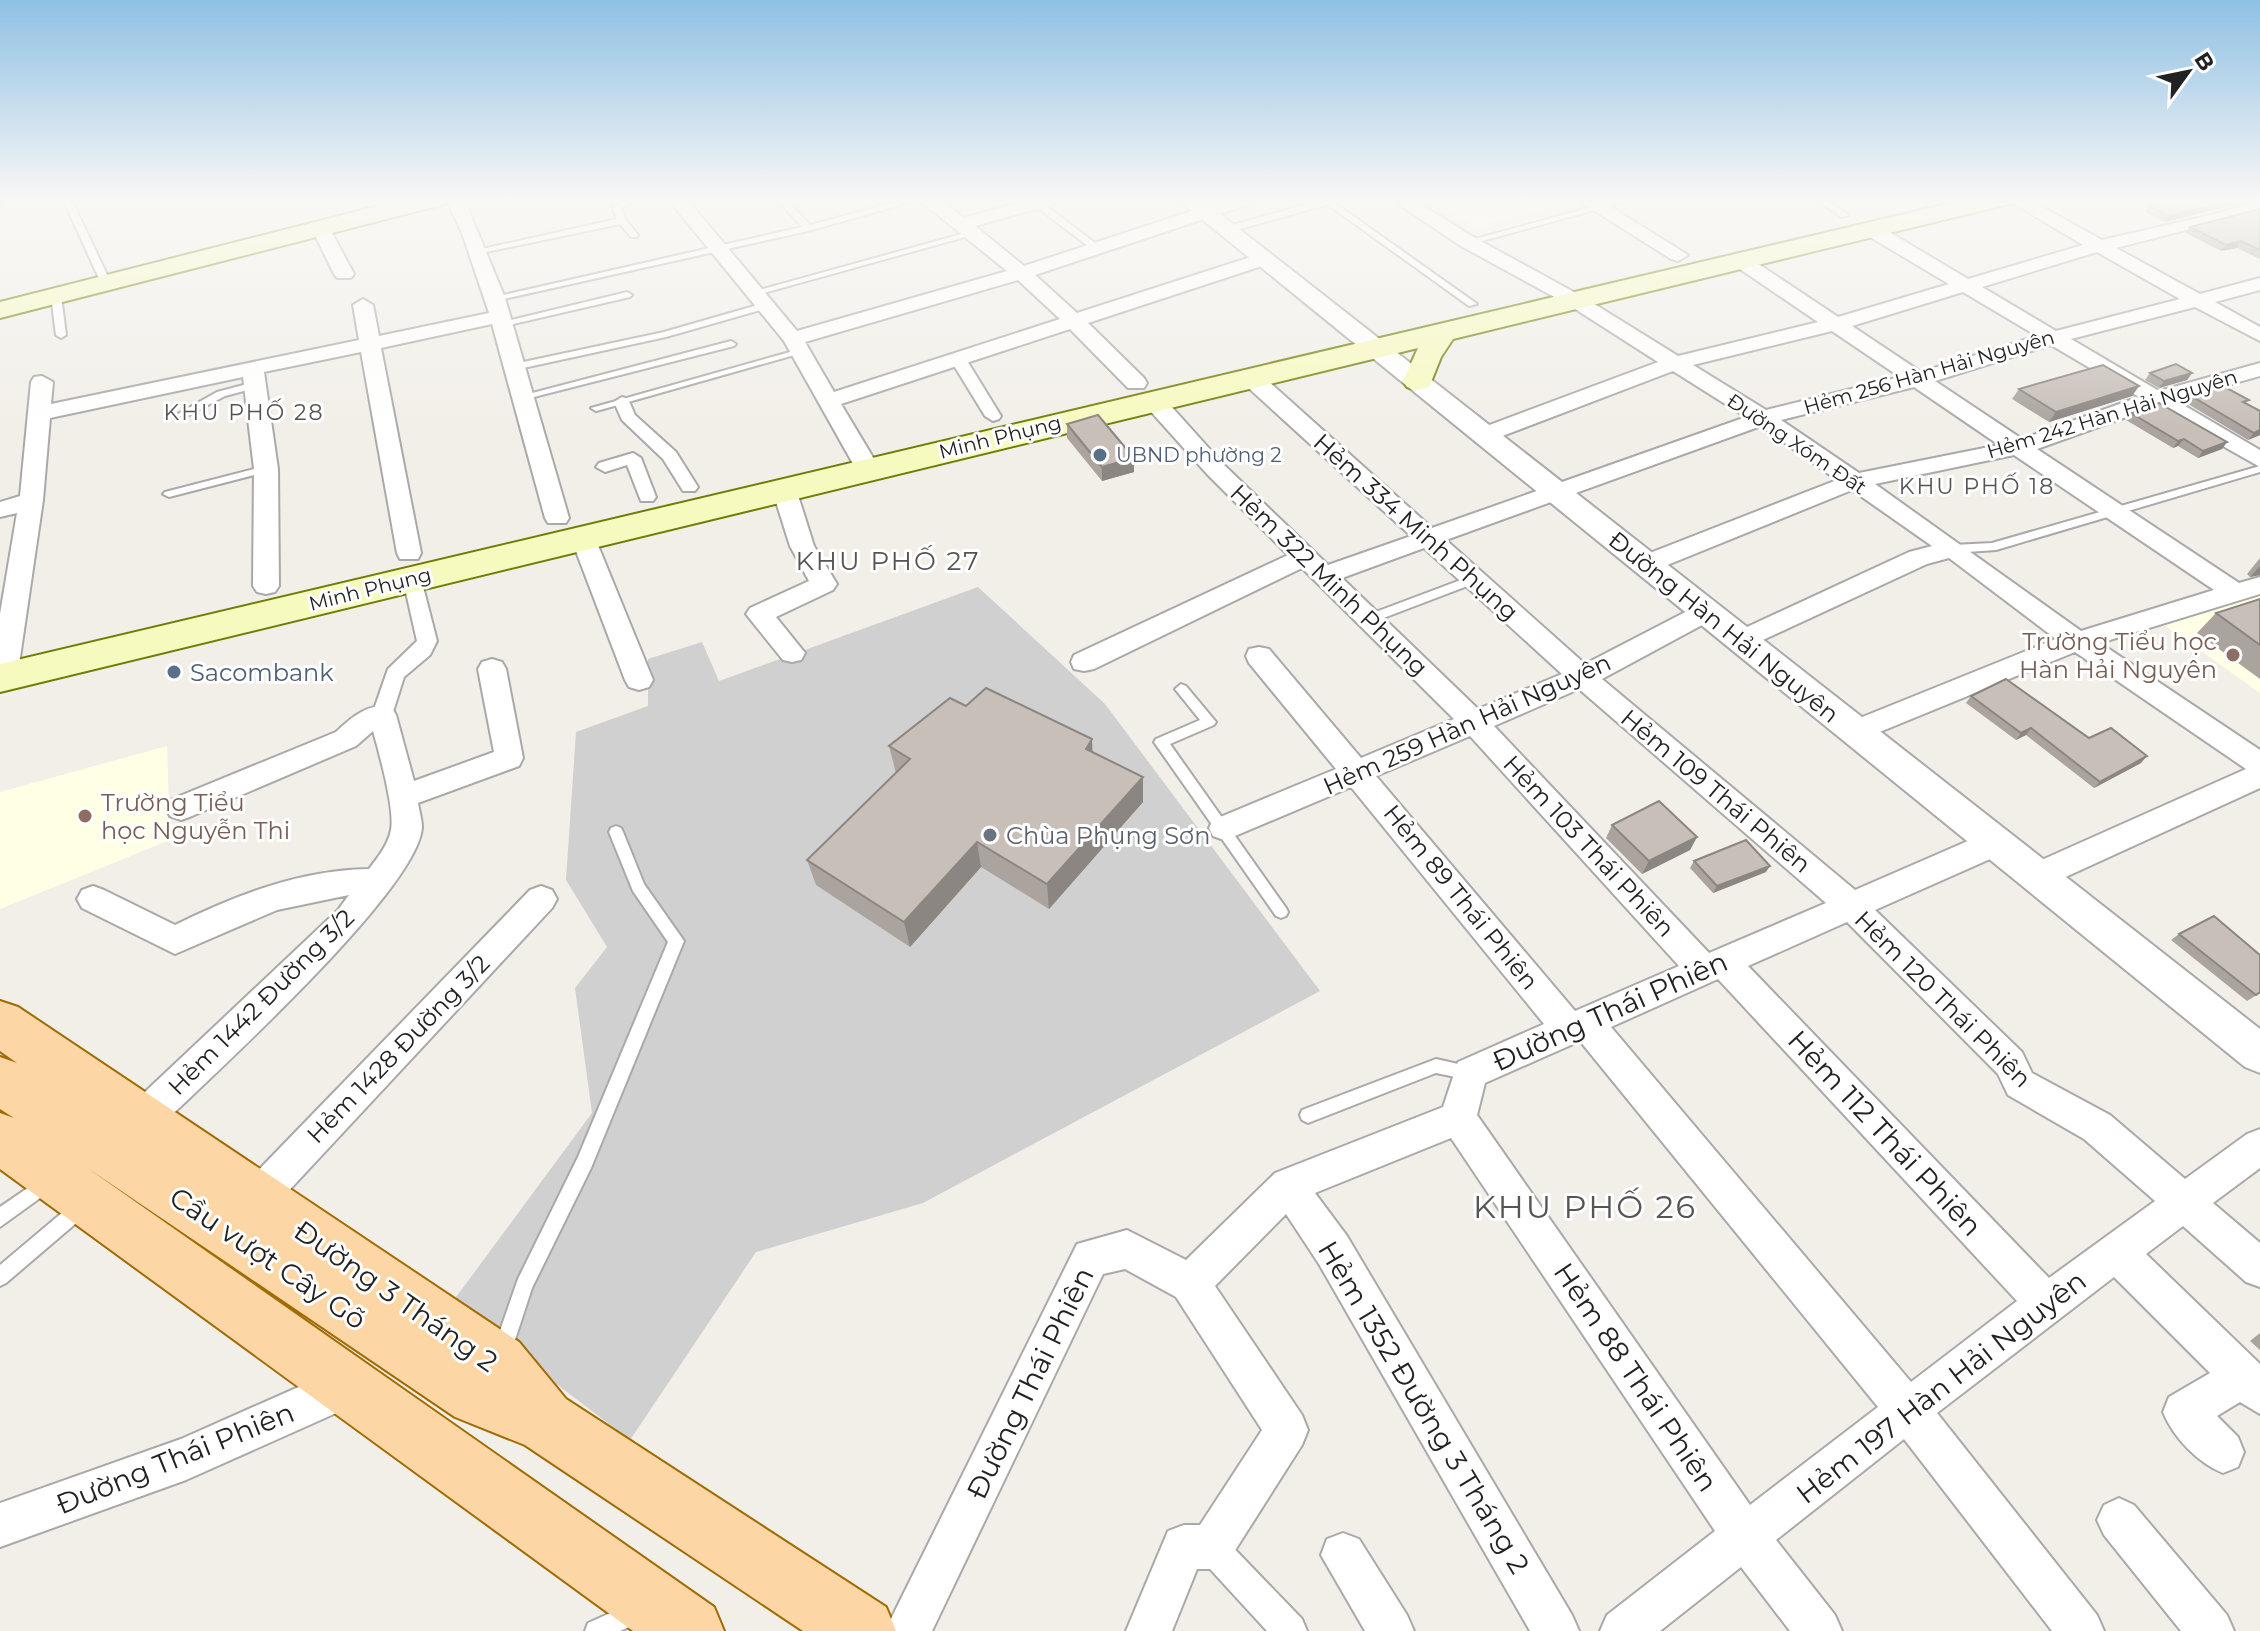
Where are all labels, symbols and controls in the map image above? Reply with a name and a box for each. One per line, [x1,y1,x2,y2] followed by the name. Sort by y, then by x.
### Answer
[2148,32,2228,112] north arrow
[2188,47,2220,76] text: B
[1801,325,2057,419] street label: Hẻm 256 Hàn Hải Nguyên
[1984,364,2240,464] street label: Hẻm 242 Hàn Hải Nguyên
[1723,389,1871,499] street label: Đường Xóm Đất
[164,398,324,426] district label: KHU PHỐ 28
[936,410,1064,464] street label: Minh Phụng
[1308,427,1524,627] street label: Hẻm 334 Minh Phụng
[1116,443,1282,467] place label: UBND phường 2
[1091,446,1109,464] marker: UBND phường 2
[1899,472,2055,500] district label: KHU PHỐ 18
[1224,478,1434,682] street label: Hẻm 322 Minh Phụng
[1603,525,1845,729] street label: Đường Hàn Hải Nguyên
[795,545,981,577] district label: KHU PHỐ 27
[306,562,434,616] street label: Minh Phụng
[2019,627,2217,684] place label: Trường Tiểu học Hàn Hải Nguyên
[2224,646,2242,664] marker: Trường Tiểu học Hàn Hải Nguyên
[1319,647,1615,801] street label: Hẻm 259 Hàn Hải Nguyên
[190,658,334,687] place label: Sacombank
[165,663,183,681] marker: Sacombank
[1615,703,1817,879] street label: Hẻm 109 Thái Phiên
[1497,749,1681,943] street label: Hẻm 103 Thái Phiên
[101,788,290,845] place label: Trường Tiểu học Nguyễn Thi
[1378,799,1544,995] street label: Hẻm 89 Thái Phiên
[76,807,94,825] marker: Trường Tiểu học Nguyễn Thi
[1006,821,1210,850] place label: Chùa Phụng Sơn
[981,826,999,844] marker: Chùa Phụng Sơn
[162,903,360,1101] street label: Hẻm 1442 Đường 3/2
[1849,905,2037,1093] street label: Hẻm 120 Thái Phiên
[1487,944,1733,1078] street label: Đường Thái Phiên
[301,949,495,1149] street label: Hẻm 1428 Đường 3/2
[1781,1023,1989,1243] street label: Hẻm 112 Thái Phiên
[163,1180,373,1336] street label: Cầu vượt Cây Gõ
[1473,1187,1697,1226] district label: KHU PHỐ 26
[288,1213,504,1379] street label: Đường 3 Tháng 2
[1311,1235,1537,1579] street label: Hẻm 1352 Đường 3 Tháng 2
[1547,1256,1725,1498] street label: Hẻm 88 Thái Phiên
[959,1262,1101,1504] street label: Đường Thái Phiên
[1789,1263,2093,1511] street label: Hẻm 197 Hàn Hải Nguyên
[51,1395,299,1521] street label: Đường Thái Phiên

